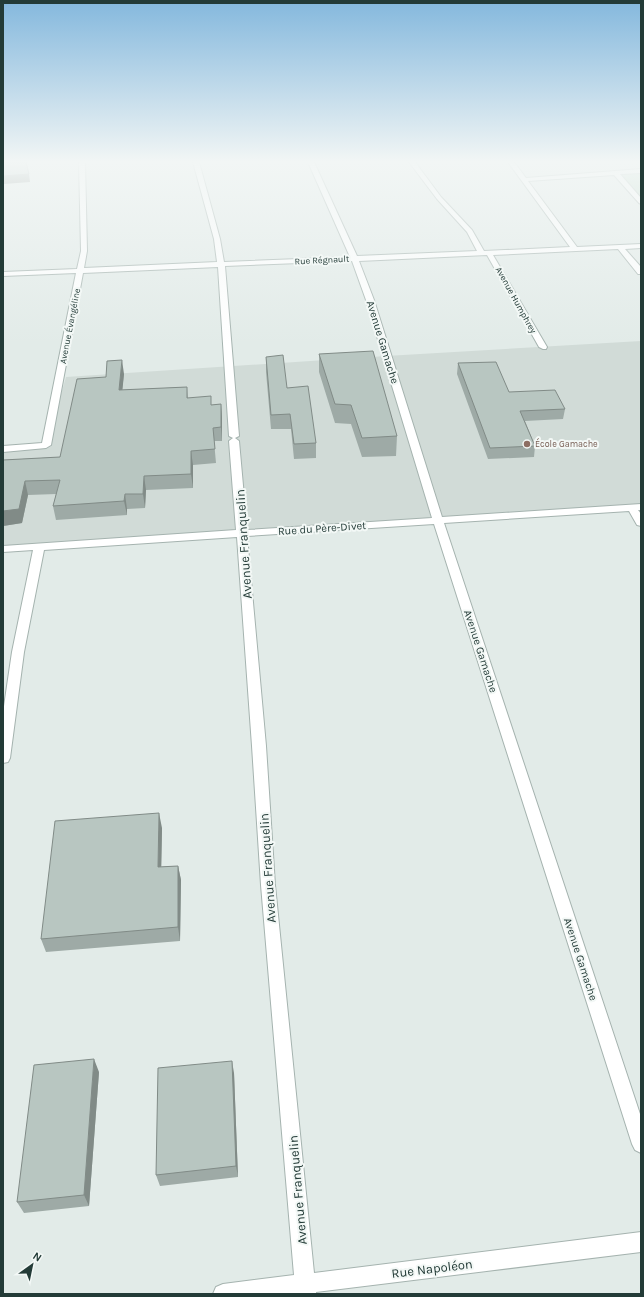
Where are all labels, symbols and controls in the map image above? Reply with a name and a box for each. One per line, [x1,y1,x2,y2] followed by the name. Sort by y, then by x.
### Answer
[294,254,350,266] street label: Rue Régnault
[494,265,539,336] street label: Avenue Humphrey
[57,287,82,365] street label: Avenue Évangéline
[364,299,401,386] street label: Avenue Gamache
[535,438,598,449] place label: École Gamache
[522,439,532,449] marker: École Gamache
[232,489,256,599] street label: Avenue Franquelin
[277,519,367,538] street label: Rue du Père-Divet
[461,608,500,695] street label: Avenue Gamache
[256,813,280,923] street label: Avenue Franquelin
[561,916,600,1003] street label: Avenue Gamache
[285,1134,311,1245] street label: Avenue Franquelin
[12,1245,52,1285] north arrow
[30,1249,44,1265] text: N
[391,1256,473,1281] street label: Rue Napoléon

